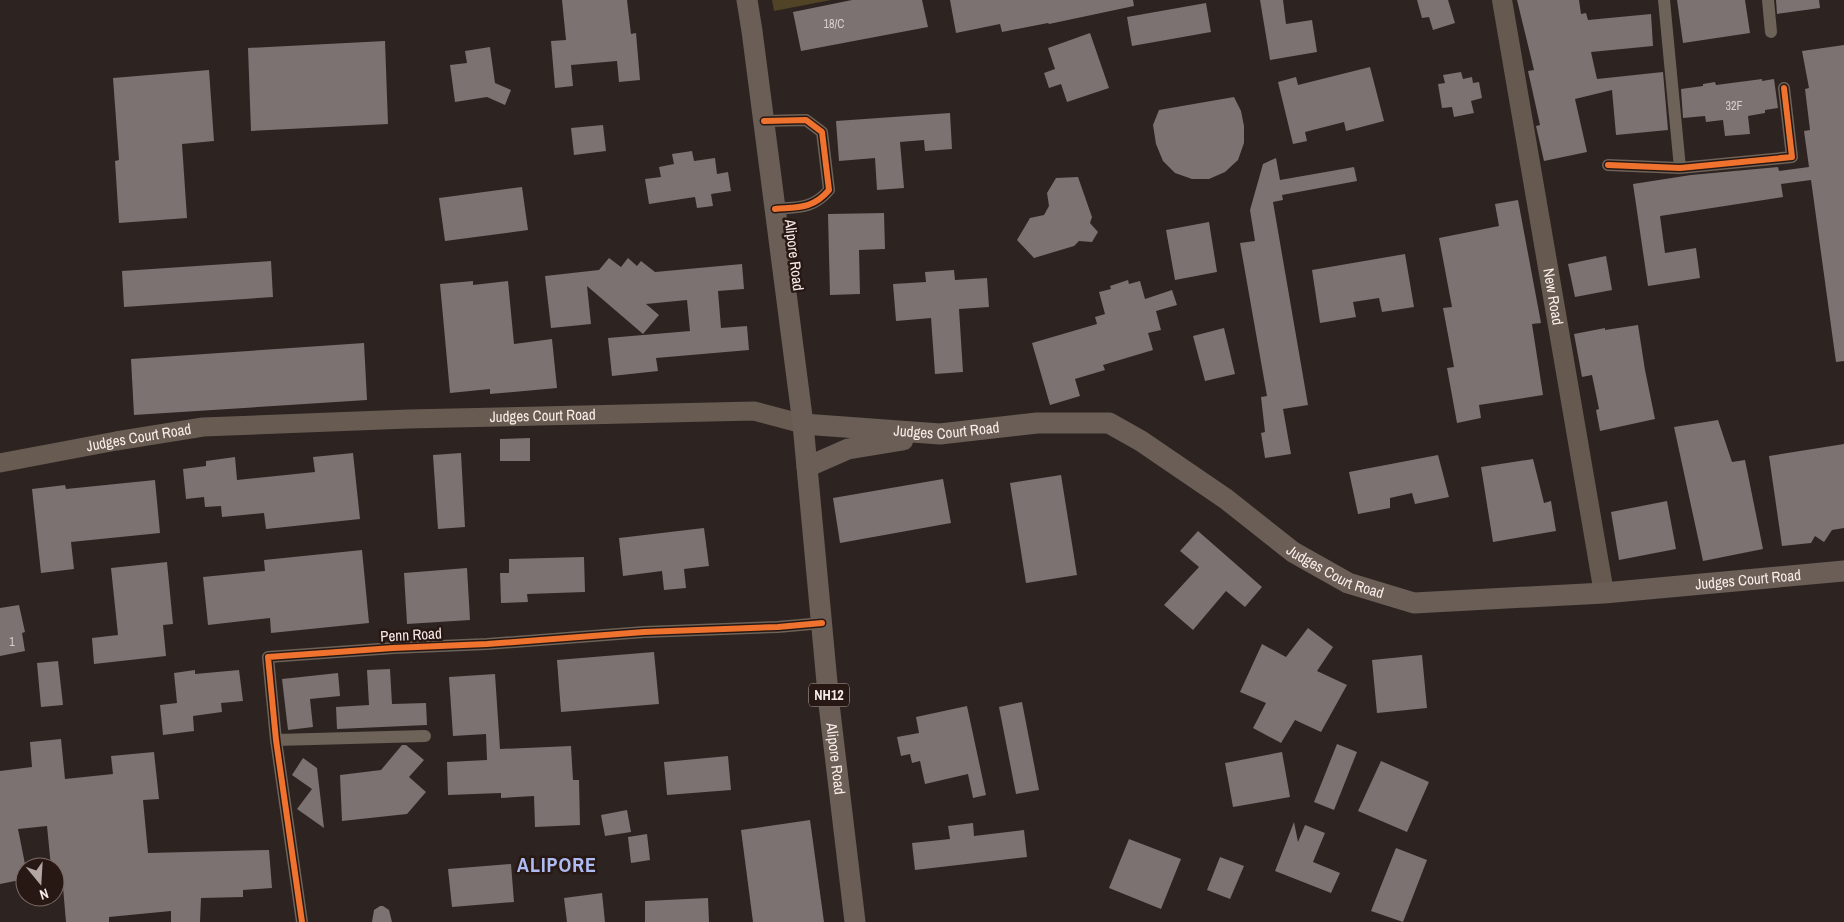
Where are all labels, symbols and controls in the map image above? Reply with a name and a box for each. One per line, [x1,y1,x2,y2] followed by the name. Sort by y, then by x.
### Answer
[824,16,844,32] house number: 18/C
[1726,98,1742,114] house number: 32F
[780,217,809,292] street label: Alipore Road
[1538,266,1569,327] street label: New Road
[489,404,596,427] street label: Judges Court Road
[893,416,1000,444] street label: Judges Court Road
[84,418,193,456] street label: Judges Court Road
[1282,540,1386,603] street label: Judges Court Road
[1694,564,1802,595] street label: Judges Court Road
[380,622,442,647] street label: Penn Road
[9,634,15,650] house number: 1
[809,684,849,706] road number: NH12
[821,721,851,796] street label: Alipore Road
[517,851,597,878] district label: ALIPORE
[15,857,65,907] north arrow
[37,885,51,904] text: N

